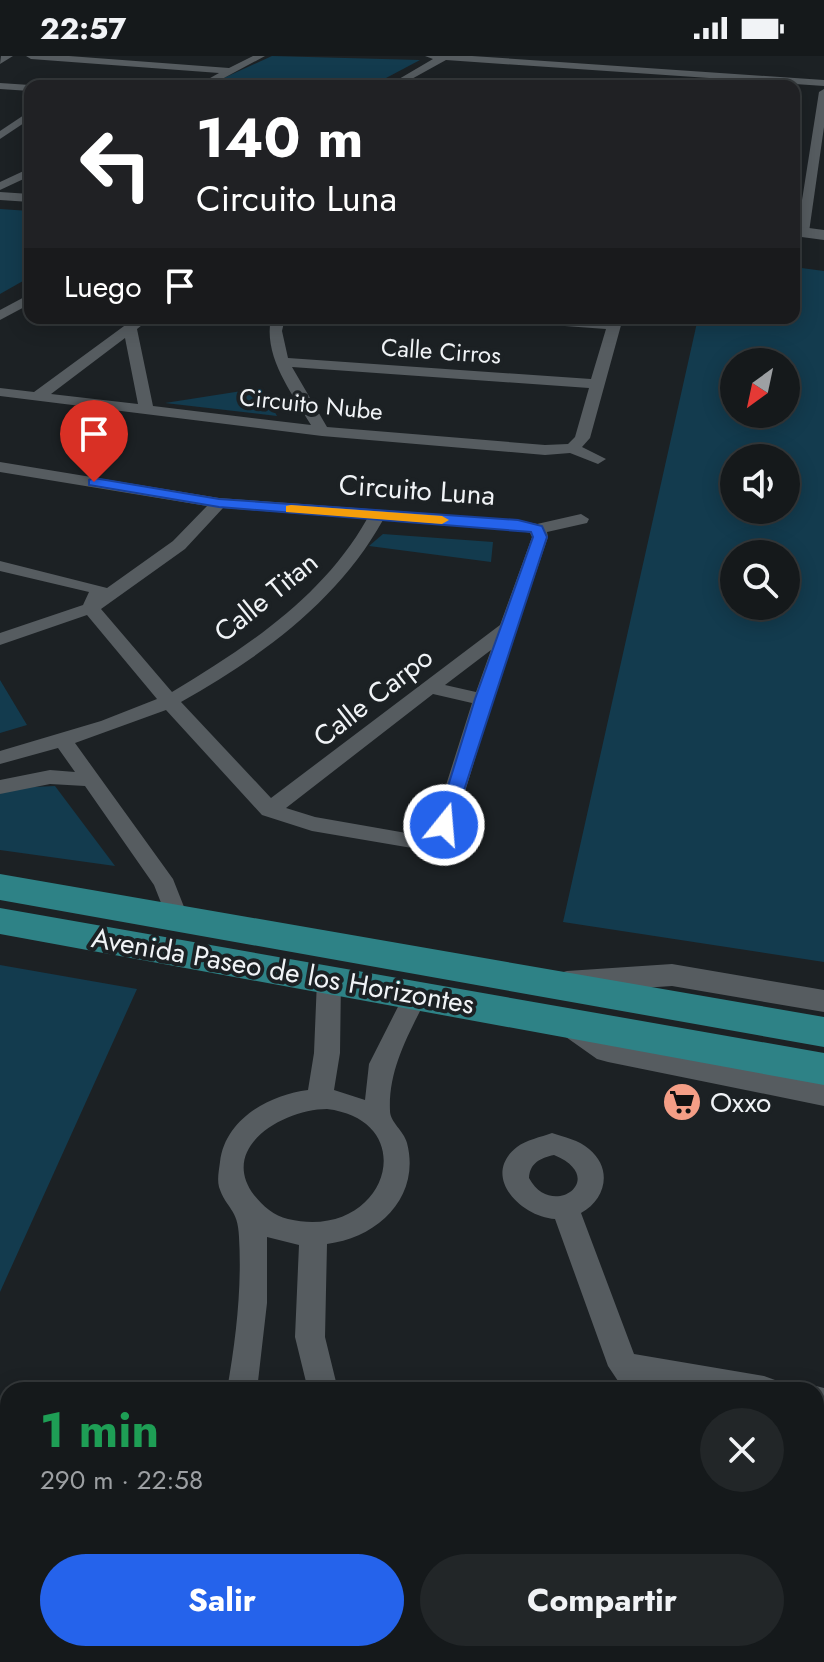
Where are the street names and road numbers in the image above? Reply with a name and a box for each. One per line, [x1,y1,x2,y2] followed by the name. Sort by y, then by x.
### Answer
[380,329,502,373] street label: Calle Cirros
[237,379,385,429] street label: Circuito Nube
[338,464,496,516] street label: Circuito Luna
[205,542,327,652] street label: Calle Titan
[304,637,442,757] street label: Calle Carpo
[88,917,478,1025] street label: Avenida Paseo de los Horizontes

